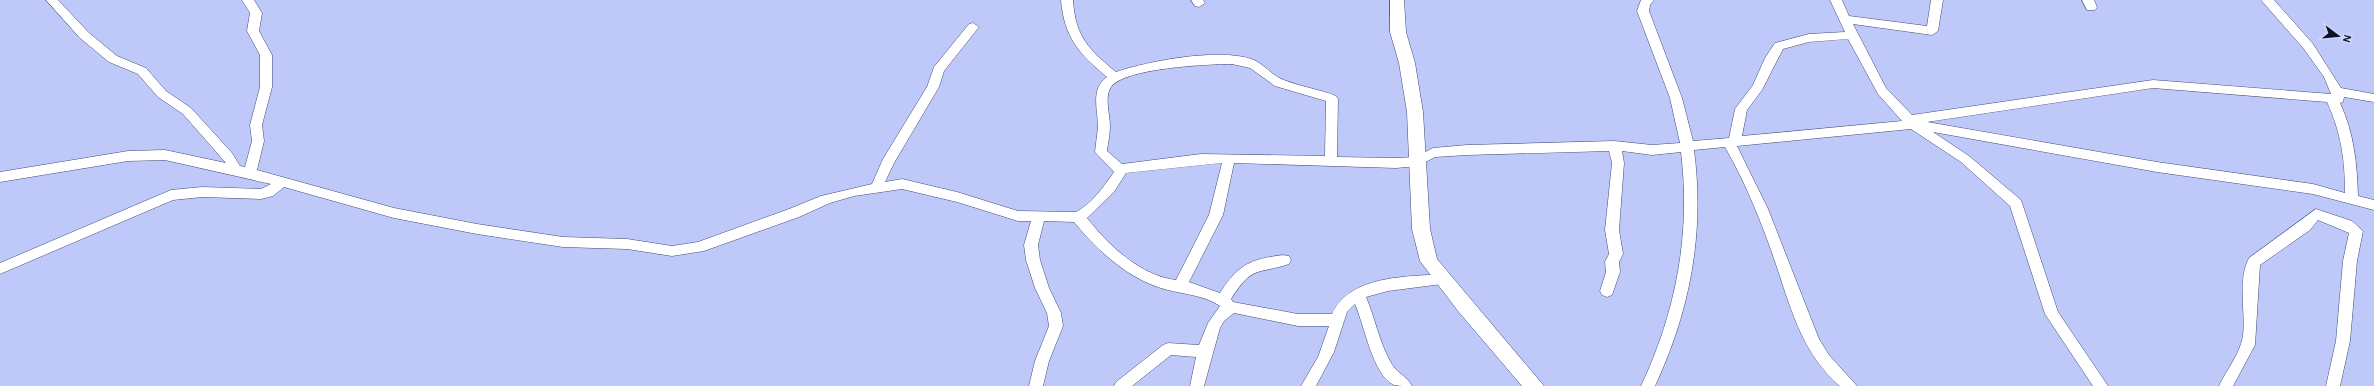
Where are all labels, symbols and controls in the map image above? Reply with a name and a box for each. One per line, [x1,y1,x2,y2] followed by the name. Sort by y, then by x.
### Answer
[2318,16,2358,56] north arrow
[2341,33,2353,44] text: N

